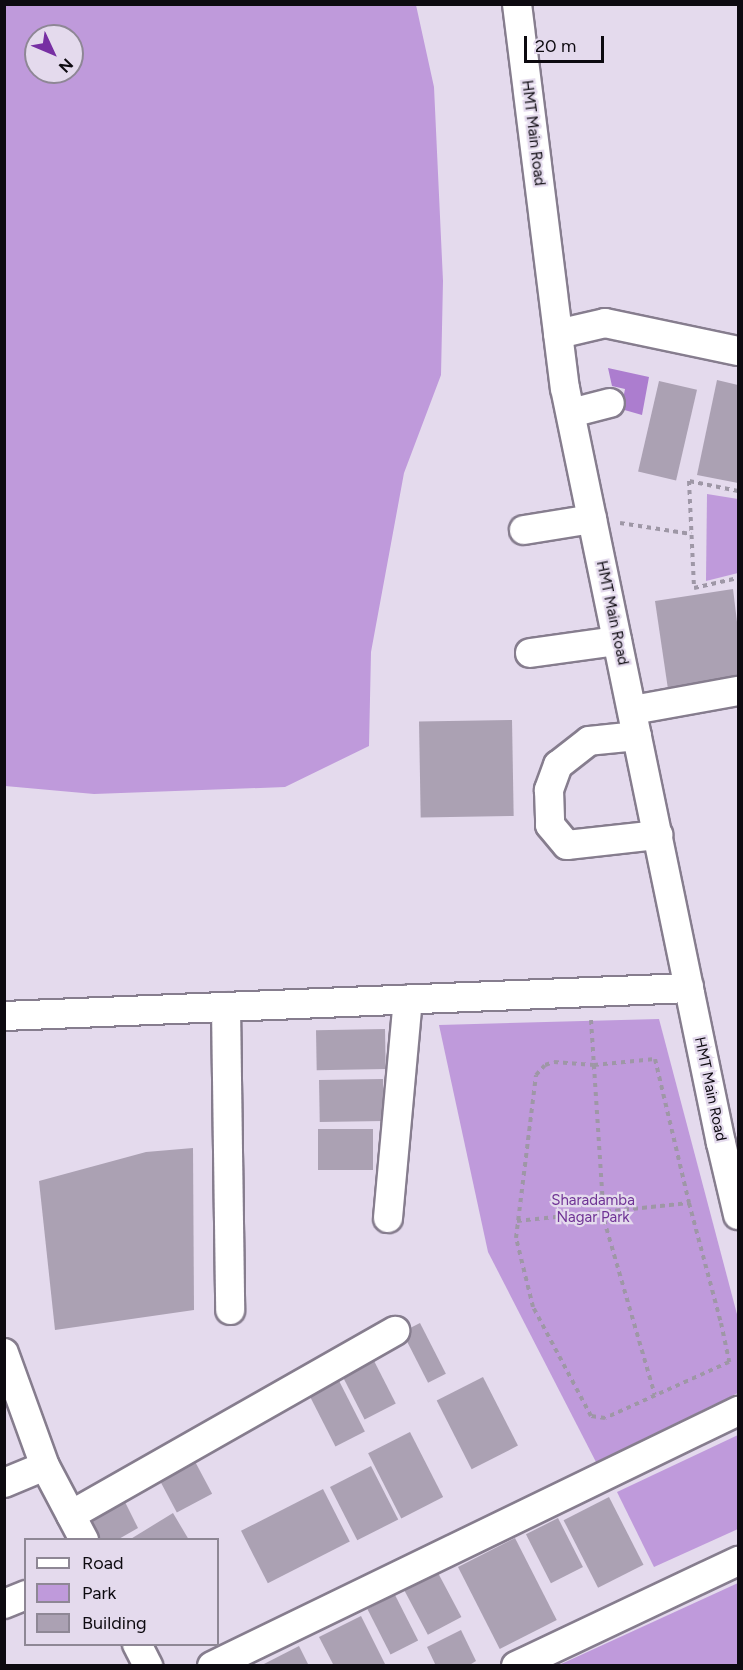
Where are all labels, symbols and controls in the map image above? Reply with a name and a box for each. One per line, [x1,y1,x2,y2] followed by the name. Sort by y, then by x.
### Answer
[24,24,84,84] north arrow
[527,24,606,62] scale bar
[535,35,576,57] text: 20 m
[55,54,77,77] text: N
[518,79,548,187] street label: HMT Main Road
[592,559,632,667] street label: HMT Main Road
[690,1035,730,1143] street label: HMT Main Road
[551,1191,635,1226] park label: Sharadamba Nagar Park
[24,1538,219,1646] legend
[82,1552,123,1574] text: Road
[82,1582,116,1604] text: Park
[82,1612,147,1634] text: Building

